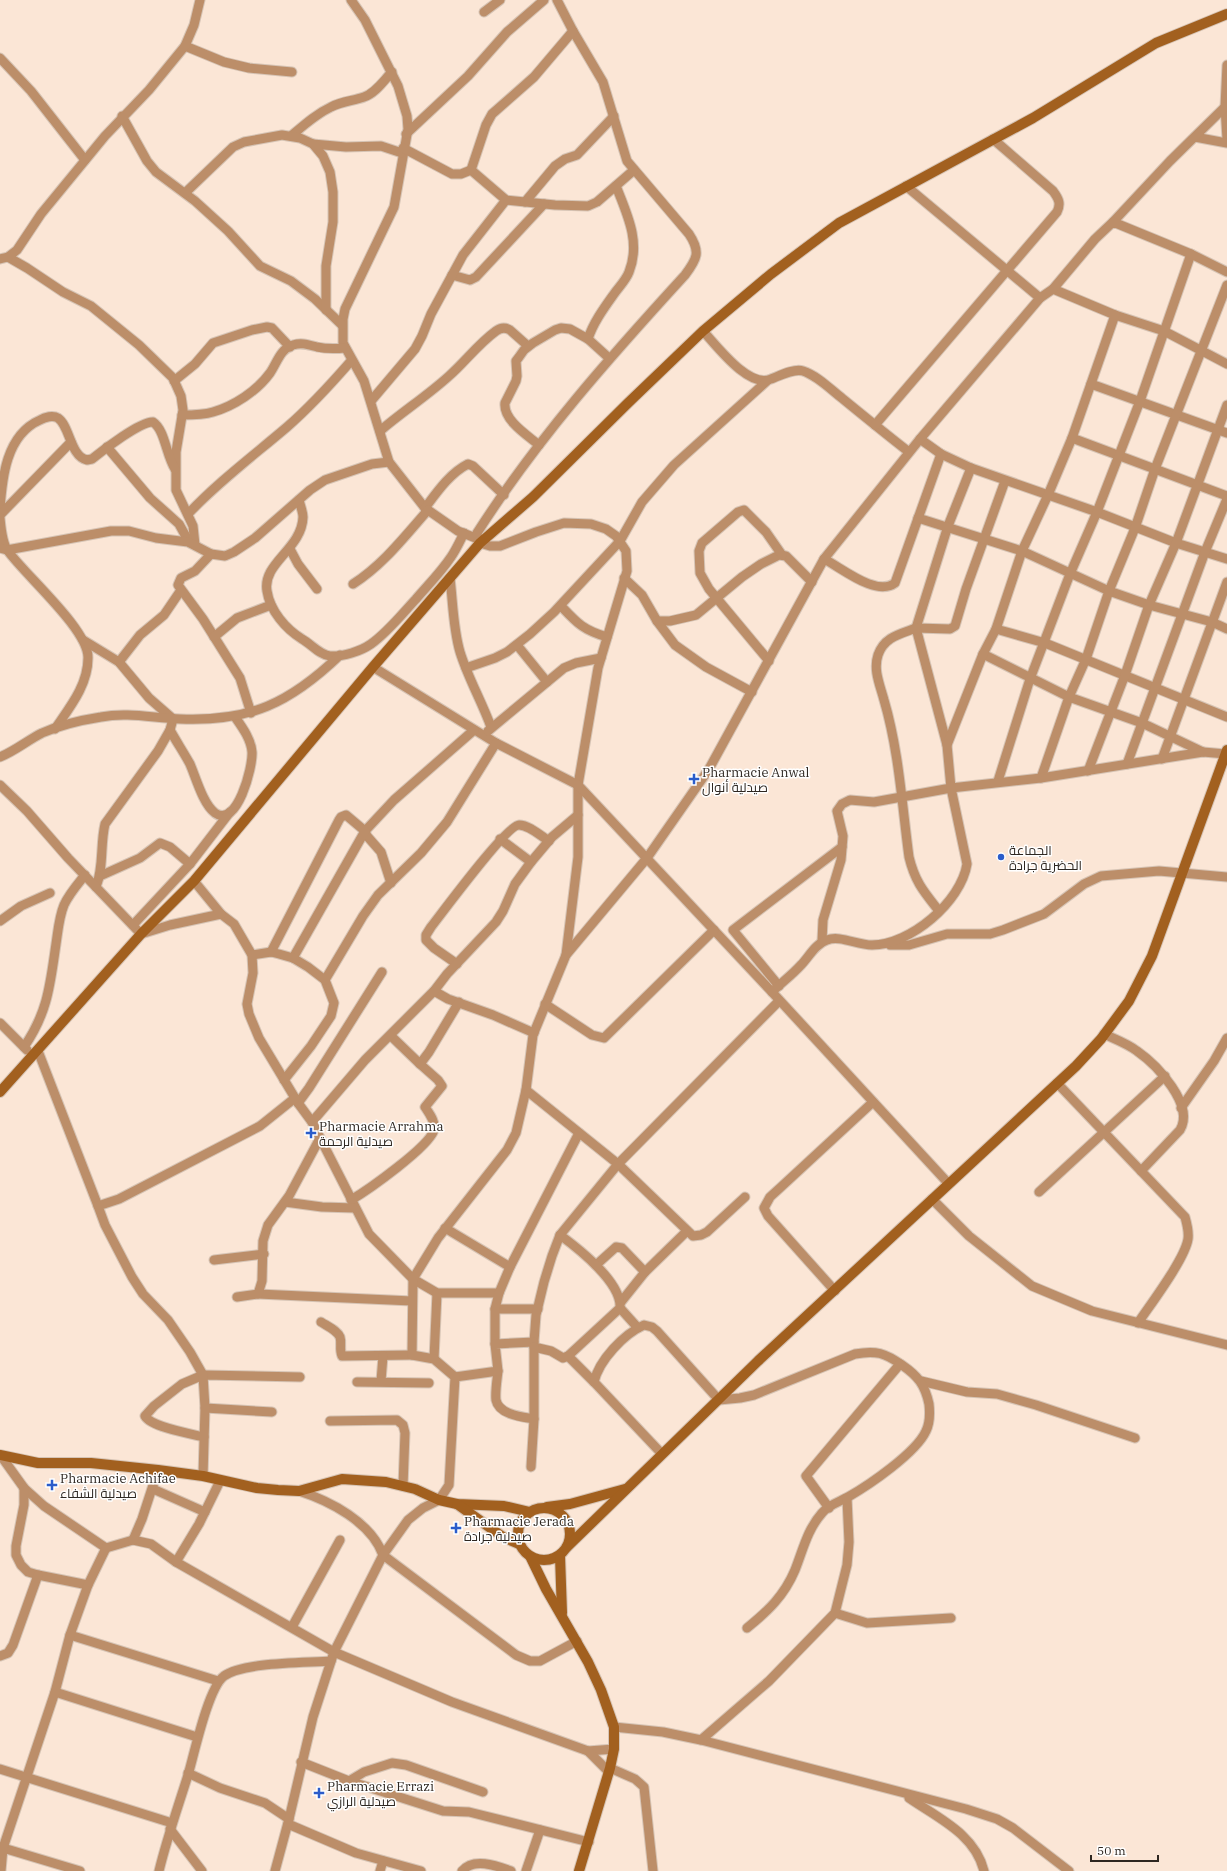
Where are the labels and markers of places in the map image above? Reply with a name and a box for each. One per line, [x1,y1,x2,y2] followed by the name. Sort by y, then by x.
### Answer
[702,764,810,796] place label: Pharmacie Anwal صيدلية أنوال
[689,774,699,784] marker: Pharmacie Anwal صيدلية أنوال
[1009,842,1082,874] place label: الجماعة الحضرية جرادة
[996,852,1006,862] marker: الجماعة الحضرية جرادة
[319,1118,444,1150] place label: Pharmacie Arrahma صيدلية الرحمة
[306,1128,316,1138] marker: Pharmacie Arrahma صيدلية الرحمة
[60,1470,176,1502] place label: Pharmacie Achifae صيدلية الشفاء
[47,1480,57,1490] marker: Pharmacie Achifae صيدلية الشفاء
[464,1513,574,1545] place label: Pharmacie Jerada صيدلية جرادة
[451,1523,461,1533] marker: Pharmacie Jerada صيدلية جرادة
[327,1778,434,1812] place label: Pharmacie Errazi صيدلية الرازي
[314,1788,324,1798] marker: Pharmacie Errazi صيدلية الرازي

